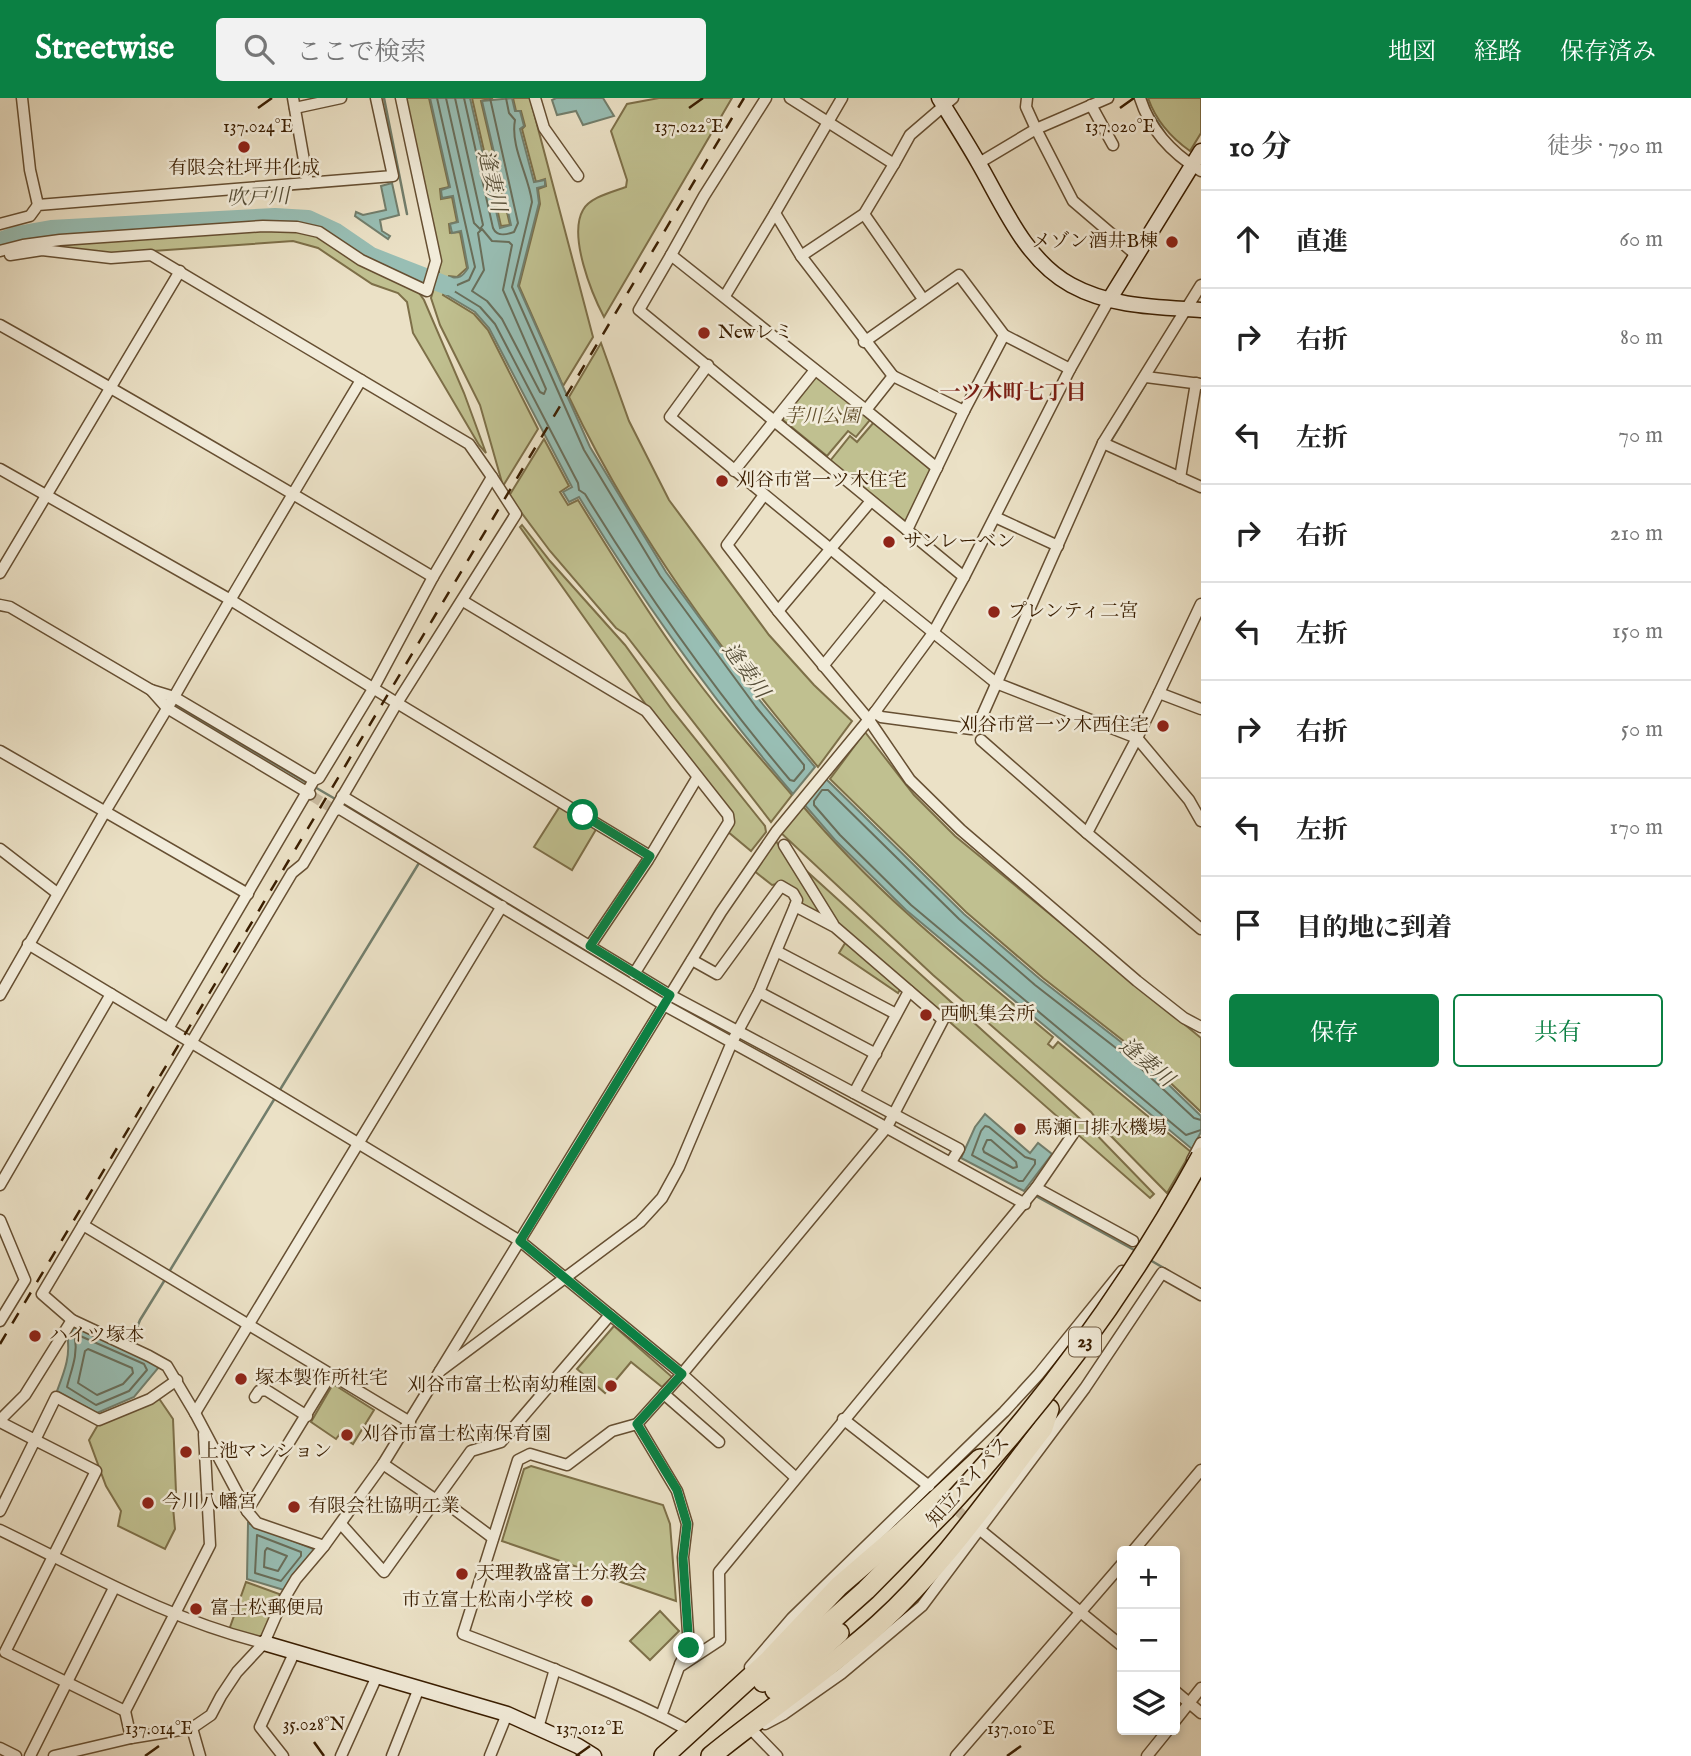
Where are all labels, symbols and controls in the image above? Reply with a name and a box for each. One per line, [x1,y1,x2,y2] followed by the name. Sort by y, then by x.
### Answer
[216,18,706,81] search box
[35,28,174,70] text: Streetwise
[240,30,278,68] icon: search
[296,36,426,69] text: ここで検索
[1388,37,1436,68] text: 地図
[1474,37,1522,68] text: 経路
[1560,37,1656,68] text: 保存済み
[223,116,293,139] text: 137.024°E
[654,116,724,139] text: 137.022°E
[1085,116,1155,139] text: 137.020°E
[1229,129,1291,167] text: 10 分
[1547,132,1663,161] text: 徒歩 · 790 m
[236,139,252,155] marker: 有限会社坪井化成
[471,147,512,217] water label: 逢妻川
[168,157,320,181] place label: 有限会社坪井化成
[226,183,292,213] water label: 吹戸川
[1229,220,1267,258] icon: ahead
[1619,225,1663,254] text: 60 m
[1296,226,1348,259] text: 直進
[1032,230,1158,254] place label: メゾン酒井B棟
[1164,234,1180,250] marker: メゾン酒井B棟
[1229,318,1267,356] icon: right
[718,321,793,345] place label: Newレミ
[1620,323,1663,352] text: 80 m
[1296,324,1348,357] text: 右折
[696,325,712,341] marker: Newレミ
[940,380,1087,407] district label: 一ツ木町七丁目
[784,405,863,429] park label: 芋川公園
[1229,416,1267,454] icon: left
[1618,421,1663,450] text: 70 m
[1296,422,1348,455] text: 左折
[736,469,907,493] place label: 刈谷市営一ツ木住宅
[714,473,730,489] marker: 刈谷市営一ツ木住宅
[1229,514,1267,552] icon: right
[1610,519,1663,548] text: 210 m
[1296,520,1348,553] text: 右折
[903,530,1016,554] place label: サンレーベン
[881,534,897,550] marker: サンレーベン
[1008,600,1138,624] place label: プレンティ二宮
[986,604,1002,620] marker: プレンティ二宮
[1229,612,1267,650] icon: left
[1612,617,1663,646] text: 150 m
[1296,618,1348,651] text: 左折
[716,638,776,706] water label: 逢妻川
[1229,710,1267,748] icon: right
[959,714,1149,738] place label: 刈谷市営一ツ木西住宅
[1621,715,1663,744] text: 50 m
[1296,716,1348,749] text: 右折
[1155,718,1171,734] marker: 刈谷市営一ツ木西住宅
[567,799,598,830] route start
[1229,808,1267,846] icon: left
[1610,813,1663,842] text: 170 m
[1296,814,1348,847] text: 左折
[1229,906,1267,944] icon: arrive
[1296,912,1452,945] text: 目的地に到着
[1229,994,1439,1067] button: 保存
[1453,994,1663,1067] button: 共有
[940,1003,1035,1027] place label: 西帆集会所
[918,1007,934,1023] marker: 西帆集会所
[1113,1032,1180,1095] water label: 逢妻川
[1034,1117,1167,1141] place label: 馬瀬口排水機場
[1012,1121,1028,1137] marker: 馬瀬口排水機場
[49,1324,144,1348] place label: ハイツ塚本
[27,1328,43,1344] marker: ハイツ塚本
[1069,1328,1101,1357] road number: 23
[255,1367,388,1391] place label: 塚本製作所社宅
[233,1371,249,1387] marker: 塚本製作所社宅
[407,1374,597,1398] place label: 刈谷市富士松南幼稚園
[603,1378,619,1394] marker: 刈谷市富士松南幼稚園
[361,1423,551,1447] place label: 刈谷市富士松南保育園
[339,1427,355,1443] marker: 刈谷市富士松南保育園
[922,1432,1016,1532] street label: 知立バイパス
[200,1440,332,1464] place label: 上池マンション
[178,1444,194,1460] marker: 上池マンション
[162,1491,257,1515] place label: 今川八幡宮
[140,1495,156,1511] marker: 今川八幡宮
[308,1495,460,1519] place label: 有限会社協明工業
[286,1499,302,1515] marker: 有限会社協明工業
[1117,1546,1180,1735] map controls
[1117,1546,1180,1609] button: +
[476,1562,647,1586] place label: 天理教盛富士分教会
[454,1566,470,1582] marker: 天理教盛富士分教会
[402,1589,573,1613] place label: 市立富士松南小学校
[579,1593,595,1609] marker: 市立富士松南小学校
[210,1597,324,1621] place label: 富士松郵便局
[188,1601,204,1617] marker: 富士松郵便局
[1117,1609,1180,1672] button: −
[673,1632,704,1663] route end
[1117,1672,1180,1735] button: layers
[283,1714,346,1737] text: 35.028°N
[125,1718,193,1741] text: 137.014°E
[556,1718,624,1741] text: 137.012°E
[987,1718,1055,1741] text: 137.010°E

